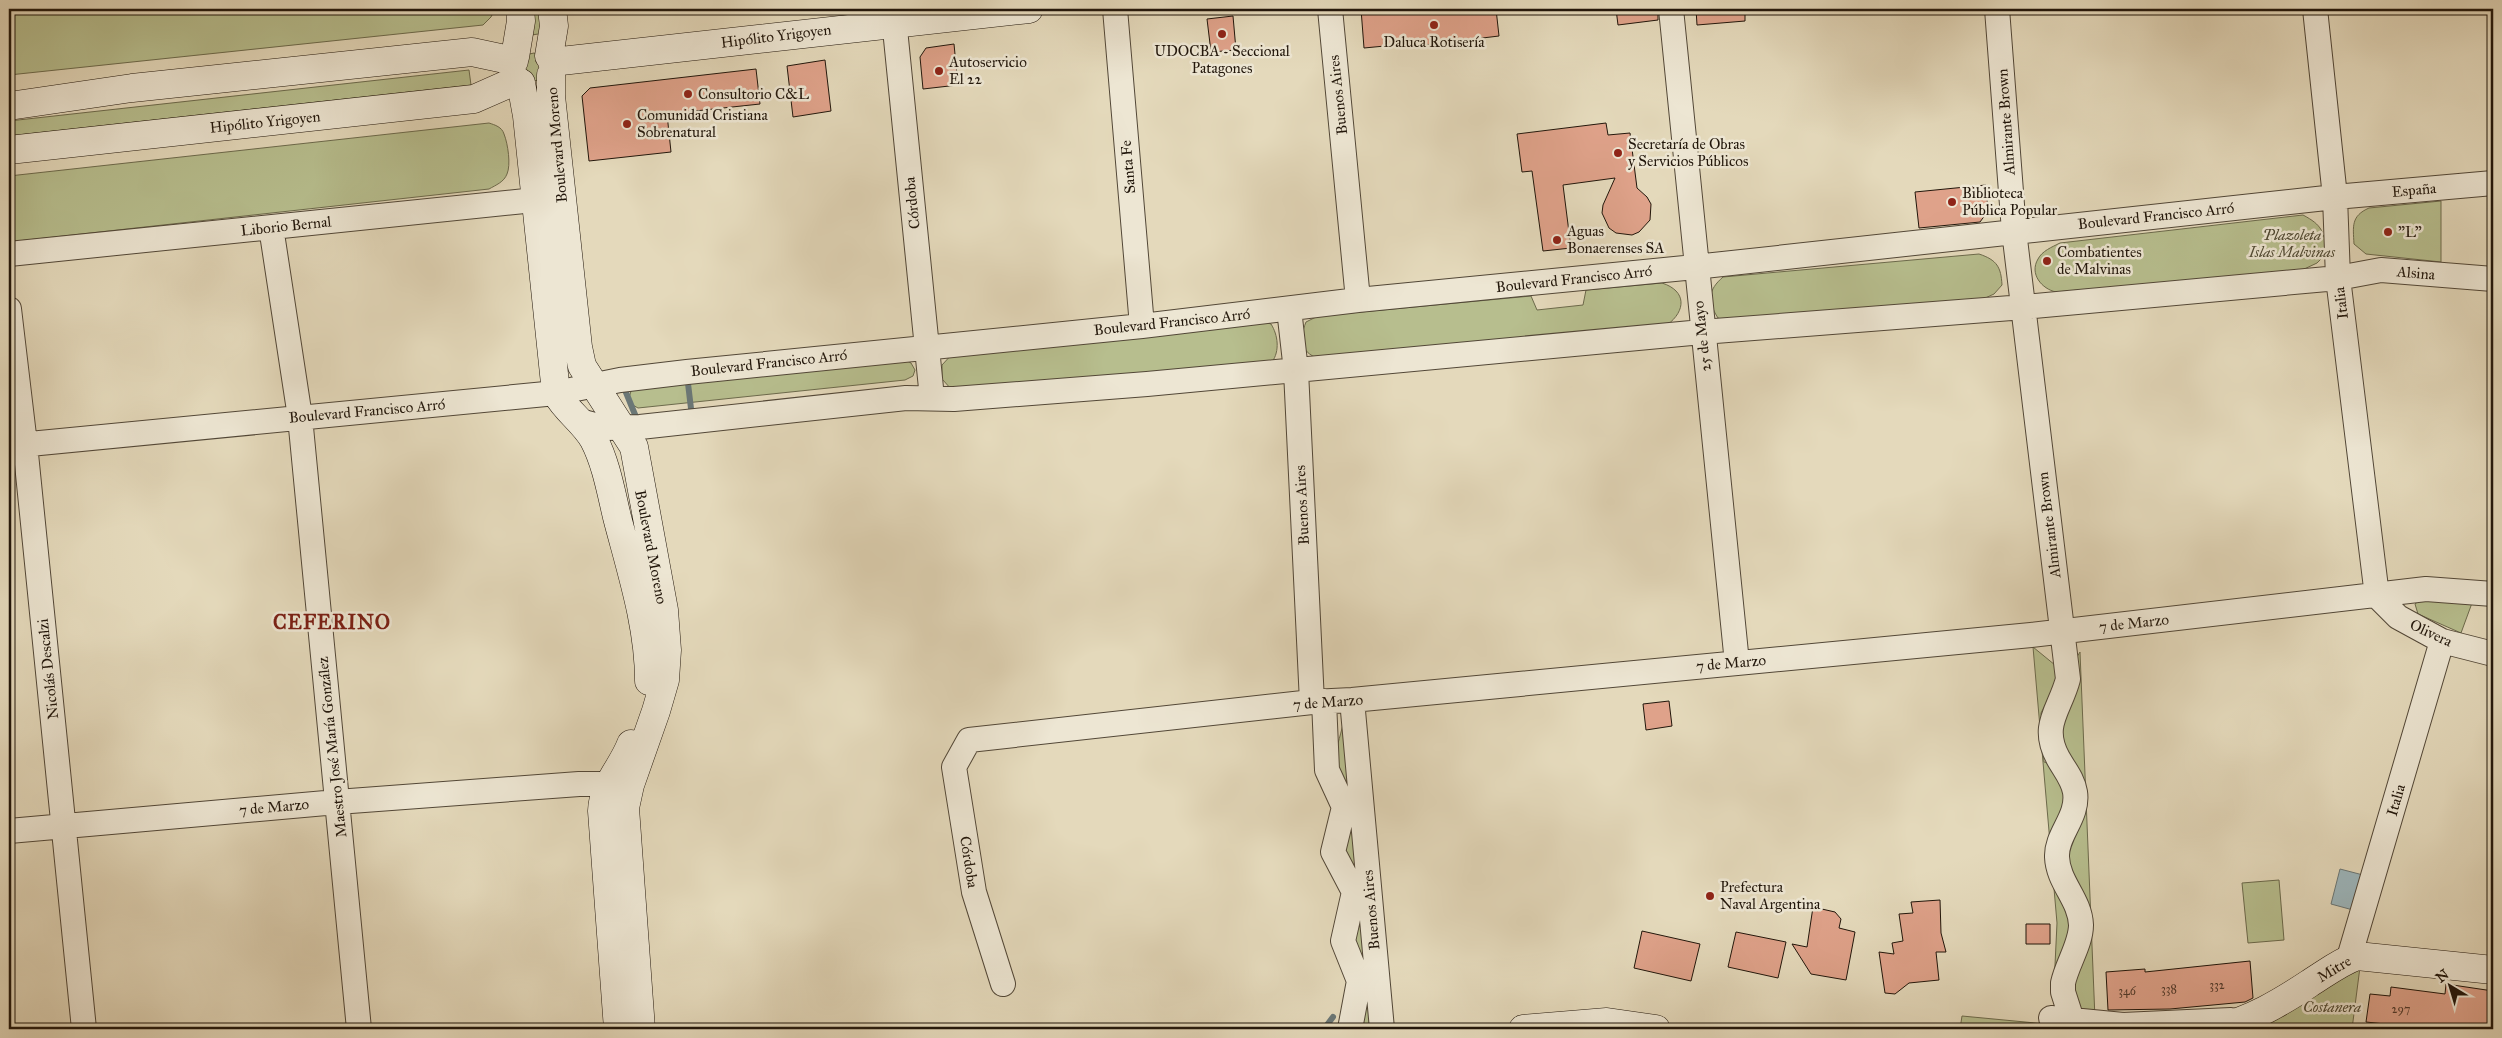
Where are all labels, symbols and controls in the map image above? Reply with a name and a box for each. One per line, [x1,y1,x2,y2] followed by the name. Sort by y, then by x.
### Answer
[1428,19,1440,31] marker: Daluca Rotisería
[720,20,832,52] street label: Hipólito Yrigoyen
[1216,28,1228,40] marker: UDOCBA - Seccional Patagones
[1383,33,1485,51] place label: Daluca Rotisería
[1154,42,1291,77] place label: UDOCBA - Seccional Patagones
[948,53,1027,88] place label: Autoservicio El 22
[1325,54,1351,136] street label: Buenos Aires
[933,65,945,77] marker: Autoservicio El 22
[1993,68,2019,177] street label: Almirante Brown
[698,85,809,103] place label: Consultorio C&L
[543,86,571,204] street label: Boulevard Moreno
[682,88,694,100] marker: Consultorio C&L
[637,106,768,141] place label: Comunidad Cristiana Sobrenatural
[209,107,321,137] street label: Hipólito Yrigoyen
[621,118,633,130] marker: Comunidad Cristiana Sobrenatural
[1628,135,1748,170] place label: Secretaría de Obras y Servicios Públicos
[1117,140,1139,194] street label: Santa Fe
[1612,147,1624,159] marker: Secretaría de Obras y Servicios Públicos
[900,175,924,230] street label: Córdoba
[2391,179,2438,201] street label: España
[1962,184,2058,219] place label: Biblioteca Pública Popular
[1946,196,1958,208] marker: Biblioteca Pública Popular
[2077,199,2235,233] street label: Boulevard Francisco Arró
[240,212,333,240] street label: Liborio Bernal
[1566,222,1664,257] place label: Aguas Bonaerenses SA
[2398,223,2422,241] place label: "L"
[2248,226,2336,261] park label: Plazoleta Islas Malvinas
[2382,226,2394,238] marker: "L"
[1551,234,1563,246] marker: Aguas Bonaerenses SA
[2057,243,2142,278] place label: Combatientes de Malvinas
[2041,255,2053,267] marker: Combatientes de Malvinas
[1495,262,1653,296] street label: Boulevard Francisco Arró
[2395,262,2436,284] street label: Alsina
[2330,285,2352,320] street label: Italia
[1689,300,1715,372] street label: 25 de Mayo
[1093,305,1251,339] street label: Boulevard Francisco Arró
[690,346,848,380] street label: Boulevard Francisco Arró
[288,395,446,427] street label: Boulevard Francisco Arró
[1291,465,1313,545] street label: Buenos Aires
[2034,471,2065,580] street label: Almirante Brown
[631,488,671,606] street label: Boulevard Moreno
[273,610,391,634] district label: CEFERINO
[2098,610,2170,636] street label: 7 de Marzo
[2407,615,2456,651] street label: Olivera
[34,618,62,720] street label: Nicolás Descalzi
[1695,651,1767,675] street label: 7 de Marzo
[314,655,351,838] street label: Maestro José María González
[1292,691,1364,713] street label: 7 de Marzo
[2383,781,2409,818] street label: Italia
[238,795,310,819] street label: 7 de Marzo
[956,835,982,890] street label: Córdoba
[1359,869,1383,951] street label: Buenos Aires
[1720,878,1821,913] place label: Prefectura Naval Argentina
[1704,890,1716,902] marker: Prefectura Naval Argentina
[2314,952,2354,986] street label: Mitre
[2424,960,2474,1010] north arrow
[2432,966,2452,987] text: N
[2209,978,2225,992] house number: 332
[2161,982,2177,996] house number: 338
[2118,984,2137,998] house number: 346
[2303,998,2361,1016] park label: Costanera
[2392,1002,2410,1016] house number: 297

